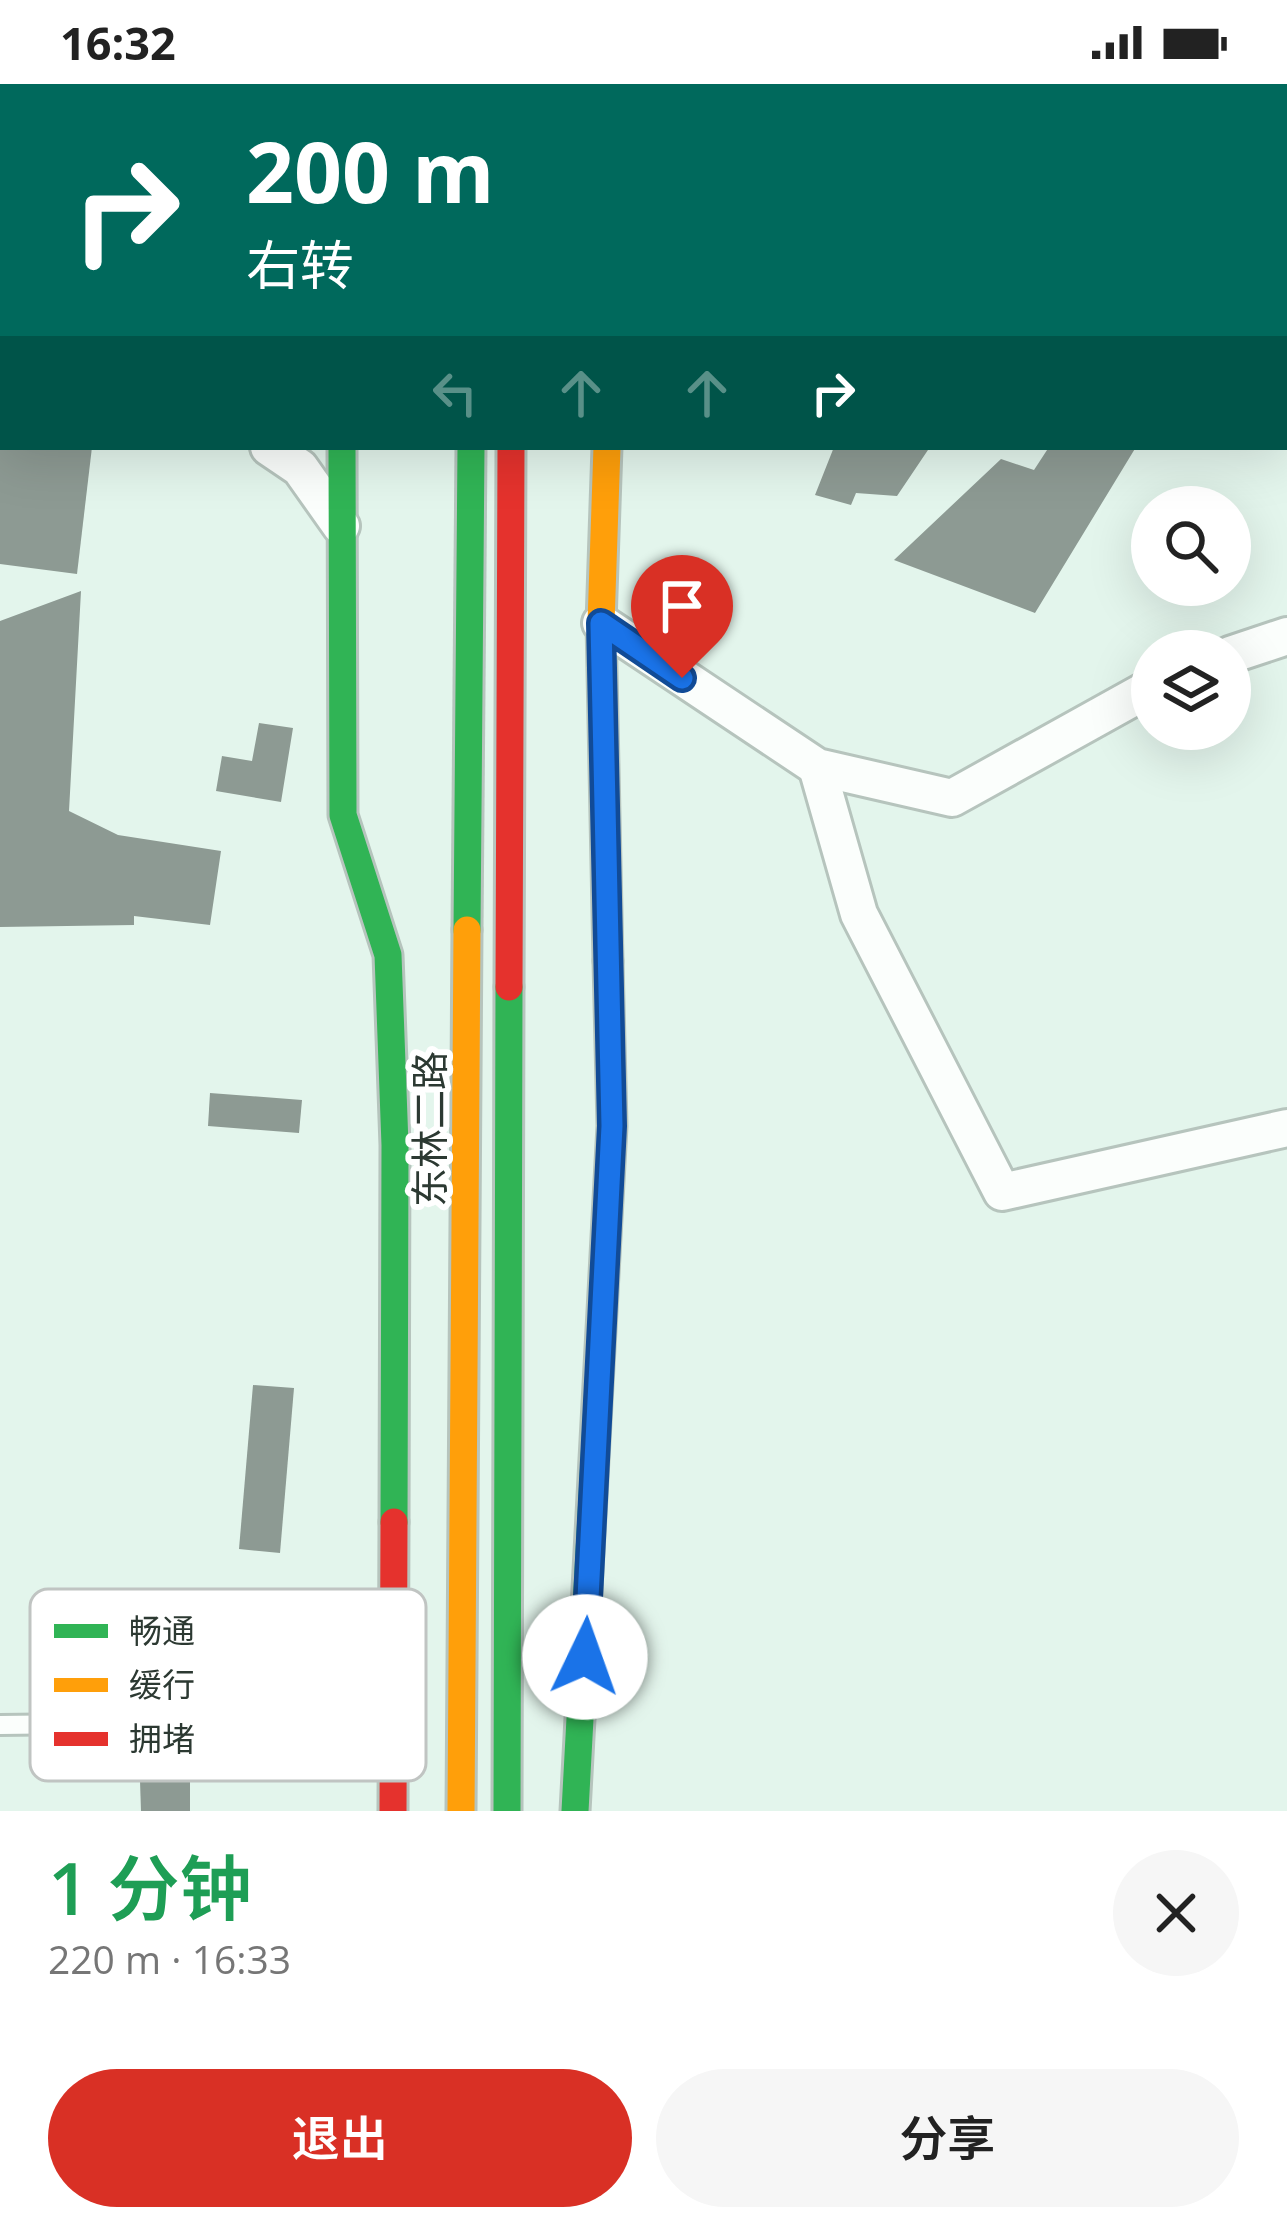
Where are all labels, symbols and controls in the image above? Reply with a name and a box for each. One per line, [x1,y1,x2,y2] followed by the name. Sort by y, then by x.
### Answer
[60,12,176,73] text: 16:32
[246,113,494,228] text: 200 m
[48,132,204,288] icon: right
[246,227,354,301] text: 右转
[422,360,488,426] icon: left
[548,360,614,426] icon: ahead
[674,360,740,426] icon: ahead
[800,360,866,426] icon: right
[1131,486,1251,750] map controls
[1131,486,1251,606] button: search
[631,555,733,678] pin
[649,573,715,639] icon: arrive
[1131,630,1251,750] button: layers
[402,1051,455,1207] street label: 东林二路
[30,1589,426,1781] legend
[522,1594,648,1720] position arrow
[129,1608,195,1653] text: 畅通
[129,1662,195,1707] text: 缓行
[129,1716,195,1761] text: 拥堵
[48,1838,252,1936] text: 1 分钟
[1113,1850,1239,1976] button: close
[48,1932,291,1985] text: 220 m · 16:33
[48,2069,632,2207] button: 退出
[656,2069,1239,2207] button: 分享

